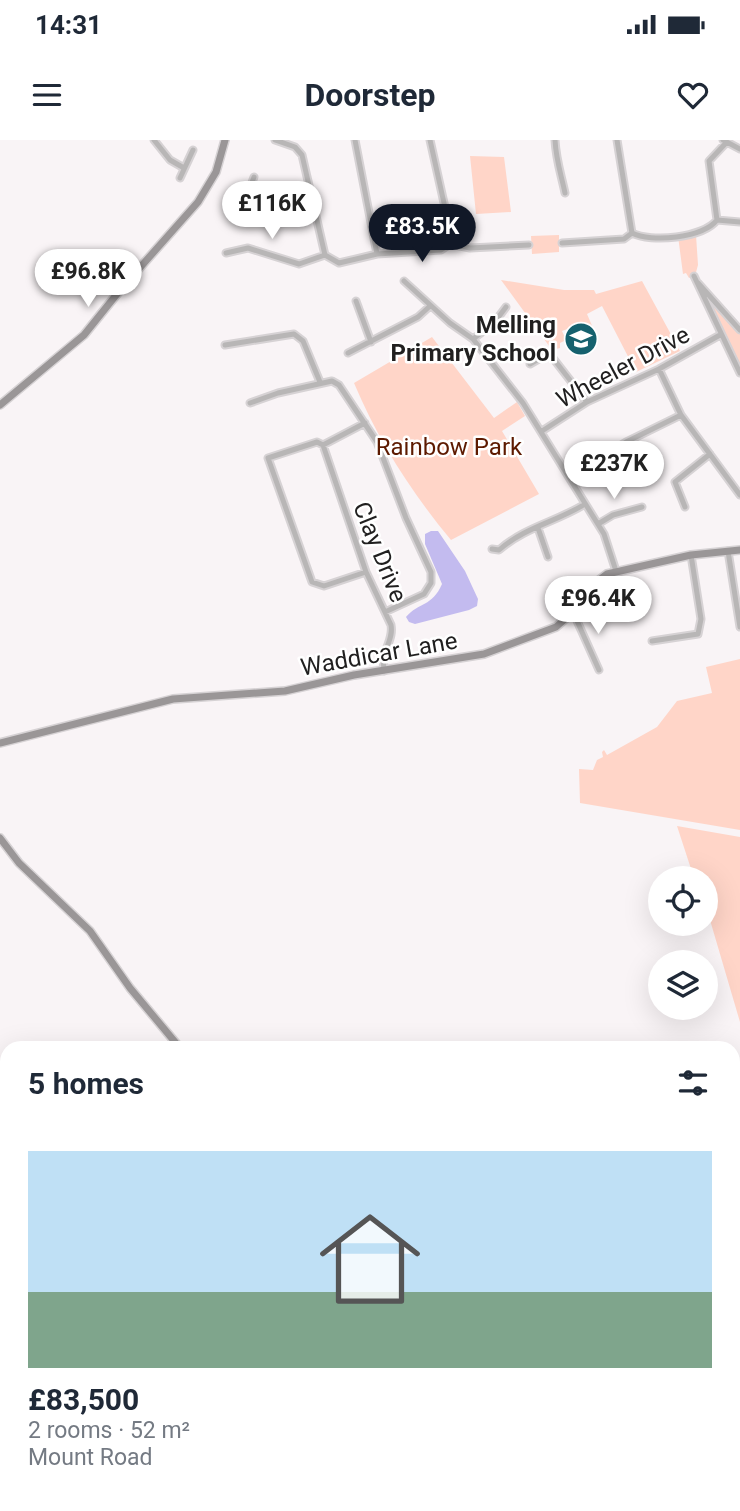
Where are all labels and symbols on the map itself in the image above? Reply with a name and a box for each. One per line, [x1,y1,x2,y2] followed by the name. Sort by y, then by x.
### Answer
[223,182,321,241] pin: £116K
[365,204,479,264] pin: £83.5K
[31,250,145,309] pin: £96.8K
[391,311,556,367] place label: Melling Primary School
[552,320,694,414] street label: Wheeler Drive
[562,320,600,358] school or university icon: Melling Primary School
[376,433,523,461] park label: Rainbow Park
[565,442,663,501] pin: £237K
[347,498,413,606] street label: Clay Drive
[541,576,655,636] pin: £96.4K
[299,626,459,682] street label: Waddicar Lane

